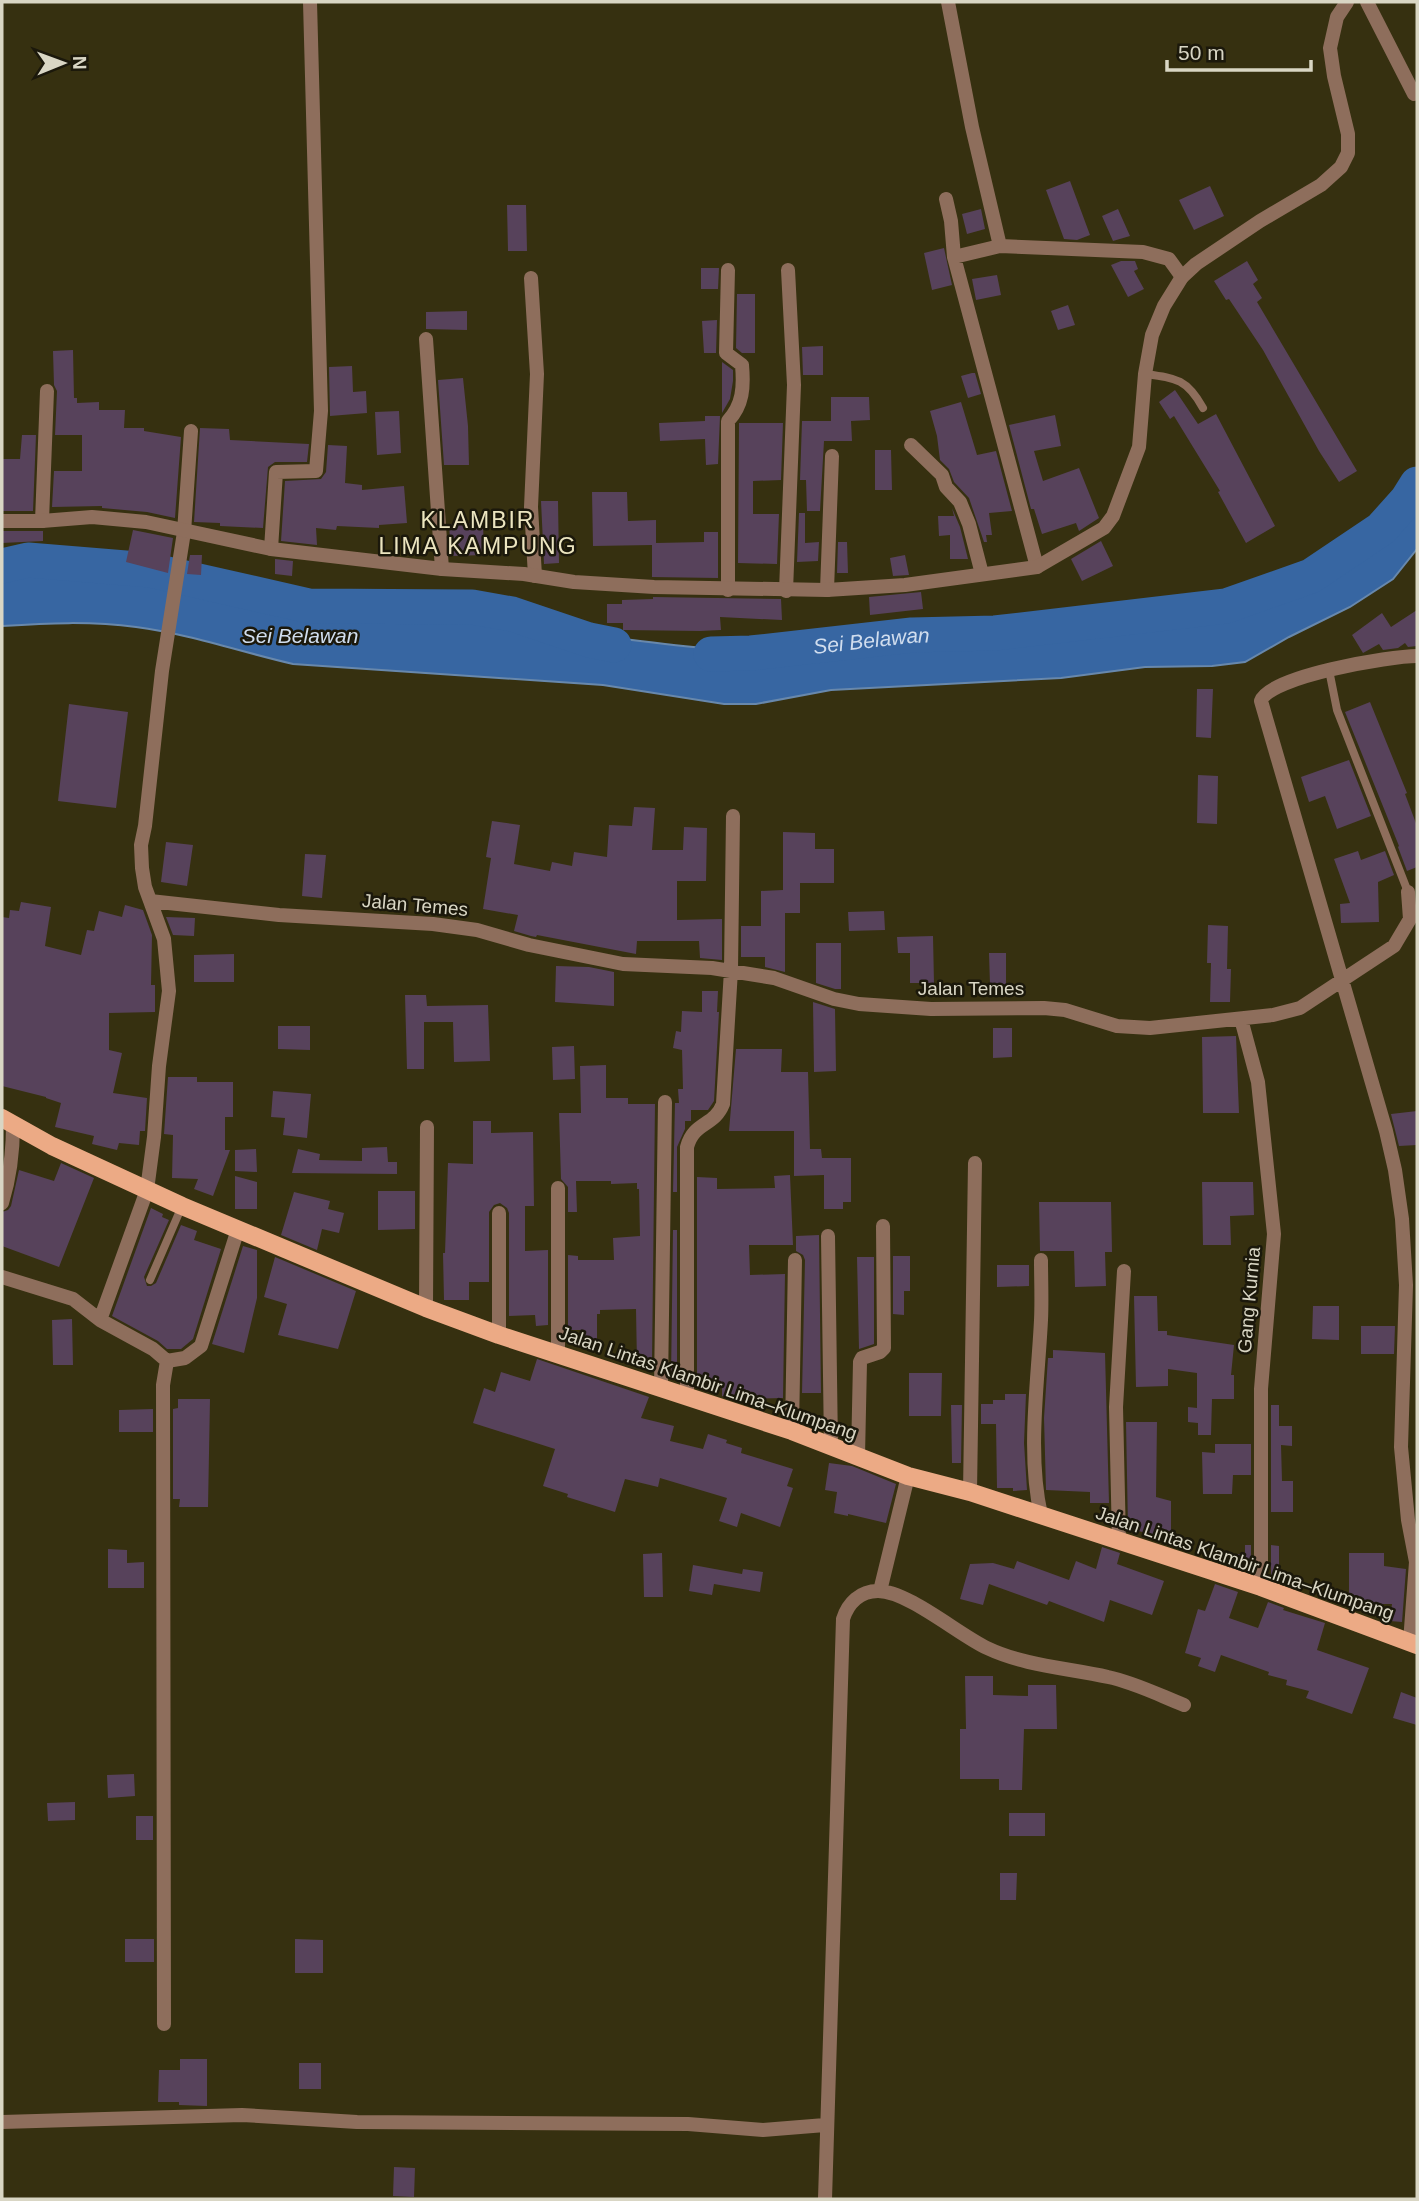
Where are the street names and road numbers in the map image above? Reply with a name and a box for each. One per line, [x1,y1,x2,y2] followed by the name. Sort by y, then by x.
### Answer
[361,890,469,920] street label: Jalan Temes
[918,978,1024,999] street label: Jalan Temes
[1234,1246,1264,1354] street label: Gang Kurnia
[556,1322,860,1444] street label: Jalan Lintas Klambir Lima–Klumpang
[1093,1502,1397,1624] street label: Jalan Lintas Klambir Lima–Klumpang

